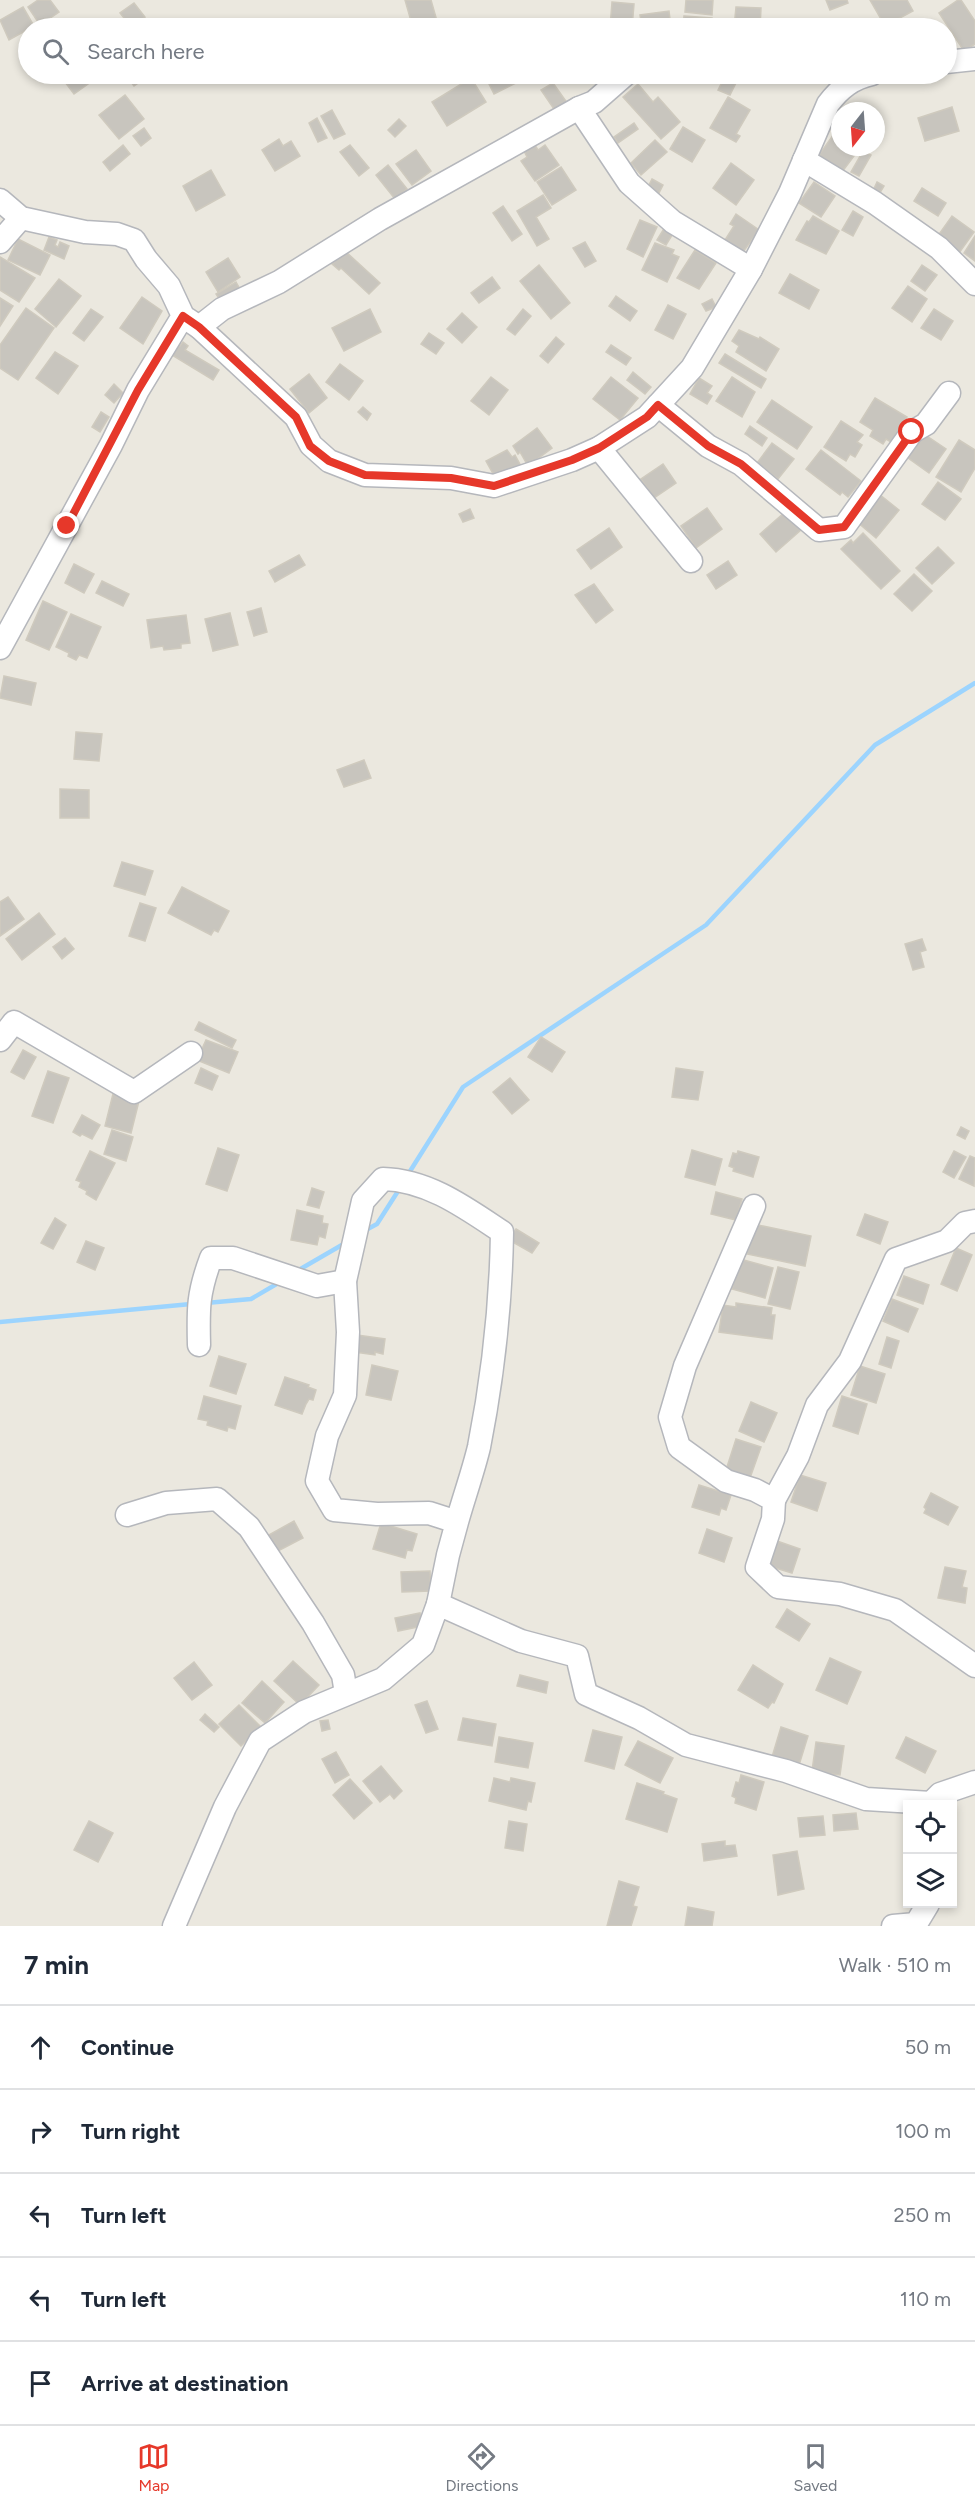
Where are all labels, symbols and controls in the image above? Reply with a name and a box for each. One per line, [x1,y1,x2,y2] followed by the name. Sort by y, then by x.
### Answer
[18,18,957,84] search box
[39,35,72,68] icon: search
[87,38,205,65] text: Search here
[831,102,885,156] north arrow
[898,418,924,444] route start
[53,512,79,538] route end
[903,1800,957,1908] map controls
[903,1800,957,1854] button: locate
[903,1854,957,1908] button: layers
[24,1949,89,1981] text: 7 min
[839,1953,951,1977] text: Walk · 510 m
[24,2031,57,2064] icon: ahead
[81,2034,174,2061] text: Continue
[905,2035,951,2059] text: 50 m
[24,2115,57,2148] icon: right
[81,2118,180,2145] text: Turn right
[895,2119,951,2143] text: 100 m
[24,2199,57,2232] icon: left
[81,2202,167,2229] text: Turn left
[894,2203,951,2227] text: 250 m
[24,2283,57,2316] icon: left
[81,2286,167,2313] text: Turn left
[900,2287,951,2311] text: 110 m
[24,2367,57,2400] icon: arrive
[81,2370,289,2397] text: Arrive at destination
[137,2440,170,2495] tab: Map
[445,2440,518,2495] tab: Directions
[793,2440,838,2495] tab: Saved

